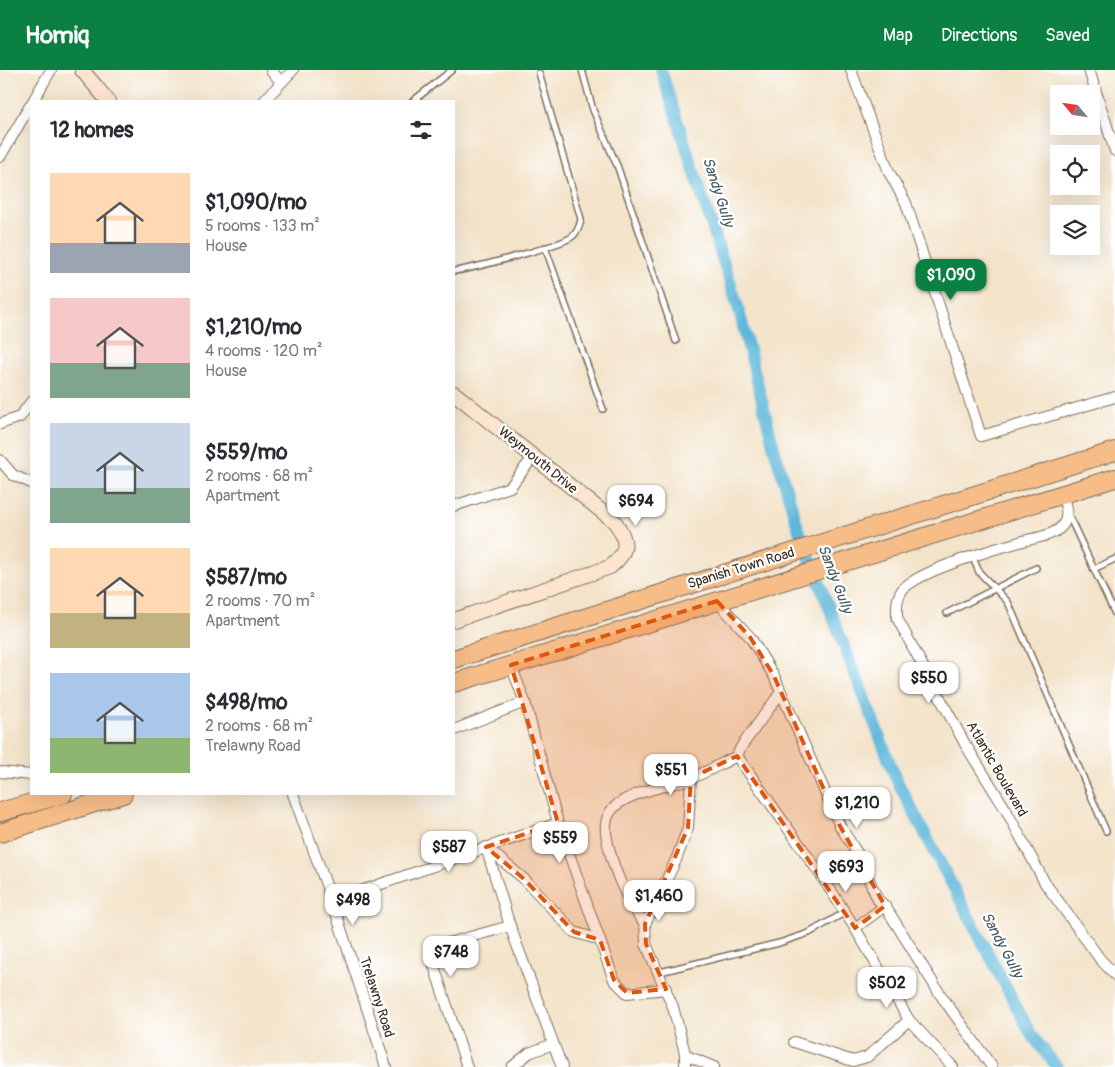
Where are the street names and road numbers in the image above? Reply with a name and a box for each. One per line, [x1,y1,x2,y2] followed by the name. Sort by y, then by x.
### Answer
[495,423,581,497] street label: Weymouth Drive
[685,544,797,592] street label: Spanish Town Road
[963,718,1031,820] street label: Atlantic Boulevard
[356,954,398,1040] street label: Trelawny Road

